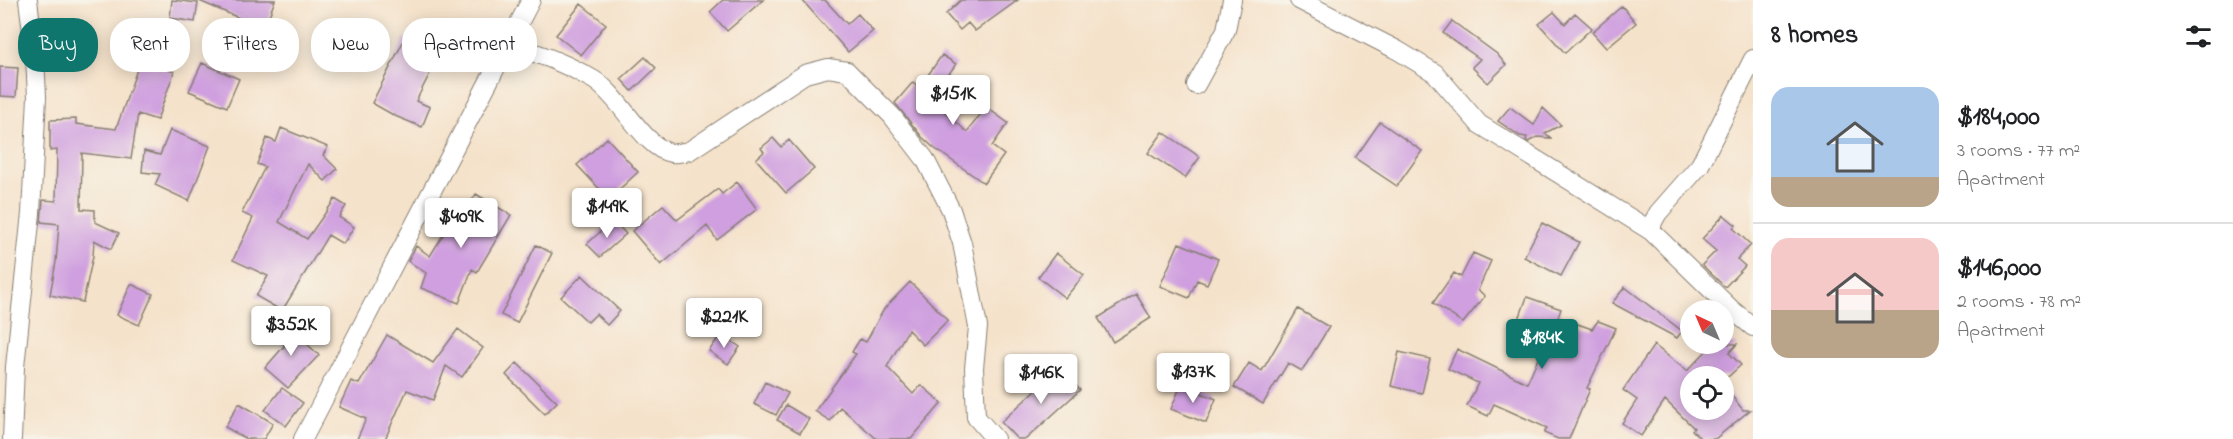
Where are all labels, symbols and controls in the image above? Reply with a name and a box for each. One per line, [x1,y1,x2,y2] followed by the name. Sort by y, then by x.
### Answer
[1771,17,1858,55] text: 8 homes
[18,18,98,72] chip: Buy
[110,18,190,72] chip: Rent
[202,18,299,72] chip: Filters
[311,18,390,72] chip: New
[402,18,537,72] chip: Apartment
[2182,20,2215,53] icon: filters
[911,75,995,126] pin: $151K
[930,80,976,109] text: $151K
[1957,99,2040,137] text: $184,000
[1819,111,1891,183] icon: home
[1957,137,2080,166] text: 3 rooms · 77 m²
[1957,166,2045,195] text: Apartment
[565,188,649,239] pin: $149K
[586,193,628,222] text: $149K
[419,198,503,249] pin: $409K
[439,203,483,232] text: $409K
[1957,250,2041,288] text: $146,000
[1819,262,1891,334] icon: home
[1957,288,2081,317] text: 2 rooms · 78 m²
[682,298,766,349] pin: $221K
[1680,300,1734,354] north arrow
[1680,300,1734,420] map controls
[700,303,748,332] text: $221K
[249,306,333,357] pin: $352K
[265,311,317,340] text: $352K
[1957,317,2045,346] text: Apartment
[1500,319,1584,370] pin: $184K
[1520,324,1564,353] text: $184K
[1151,353,1235,404] pin: $137K
[999,354,1083,405] pin: $146K
[1171,358,1215,387] text: $137K
[1018,359,1064,388] text: $146K
[1680,366,1734,420] button: locate

